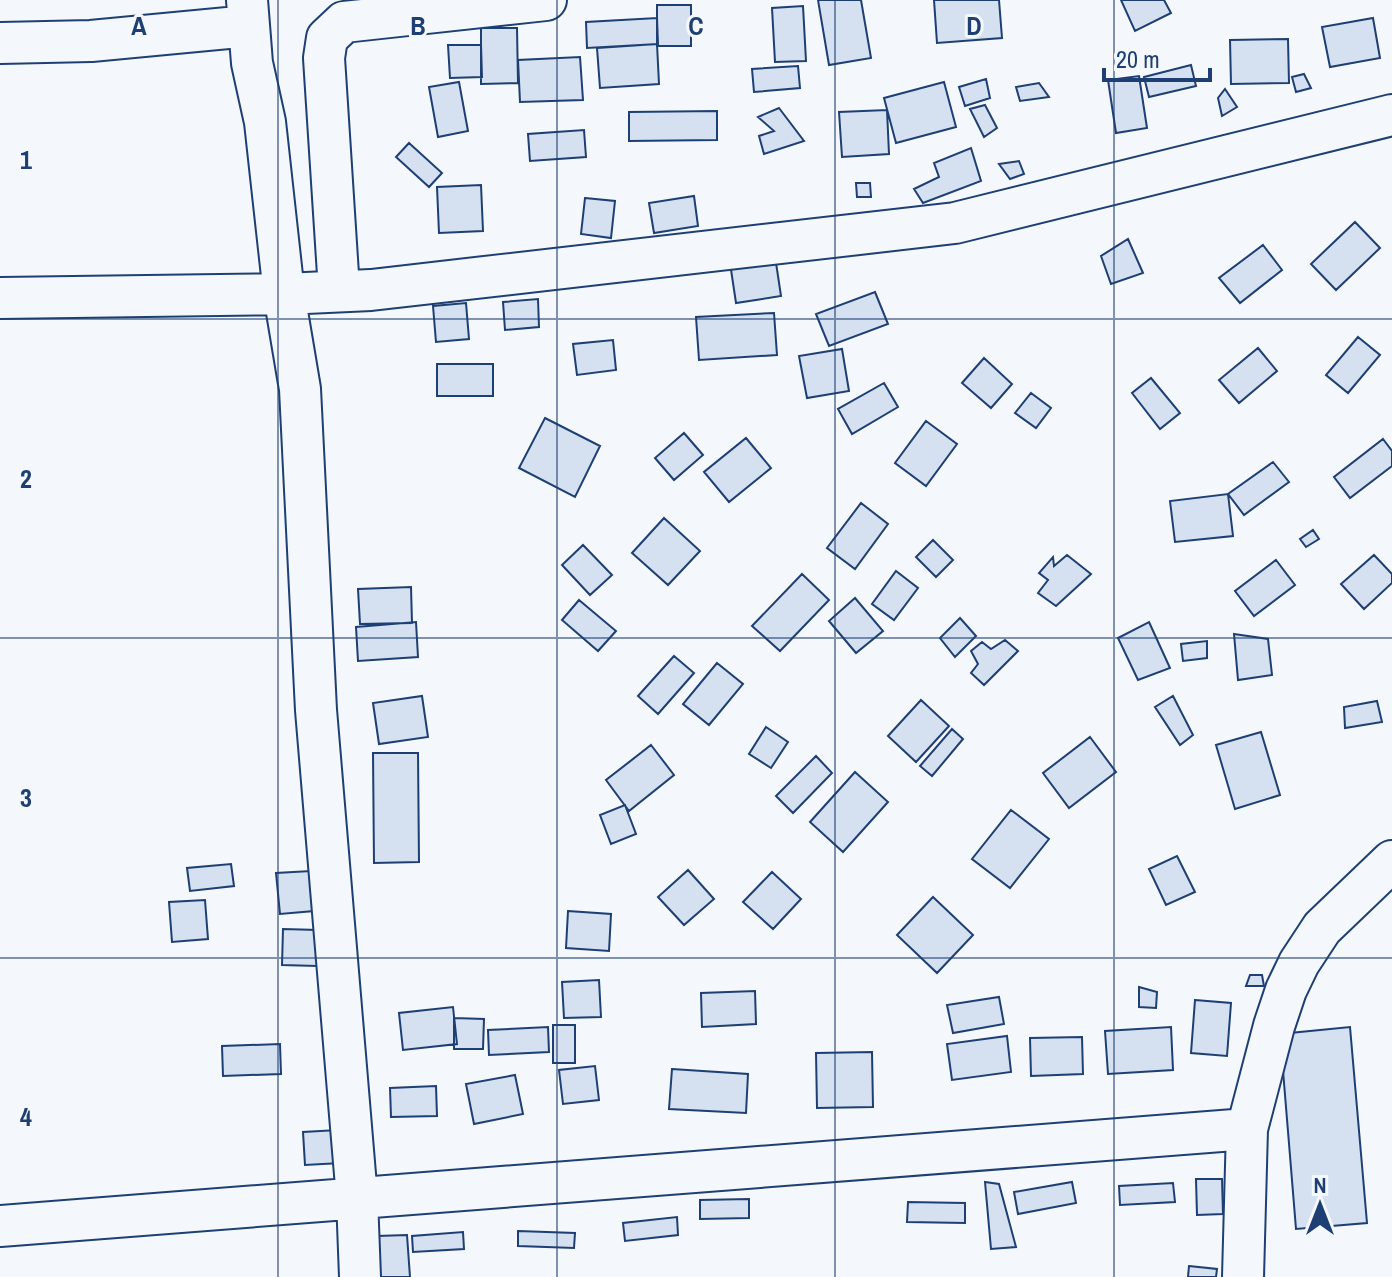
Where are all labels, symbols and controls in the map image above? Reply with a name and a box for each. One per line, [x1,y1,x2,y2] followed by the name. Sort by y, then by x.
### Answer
[131,8,147,43] text: A
[410,8,426,43] text: B
[688,8,704,43] text: C
[966,8,982,43] text: D
[1104,32,1210,82] scale bar
[1116,43,1160,75] text: 20 m
[20,142,32,177] text: 1
[20,461,32,496] text: 2
[20,780,32,815] text: 3
[20,1099,32,1134] text: 4
[1280,1165,1360,1245] north arrow
[1313,1170,1327,1200] text: N

